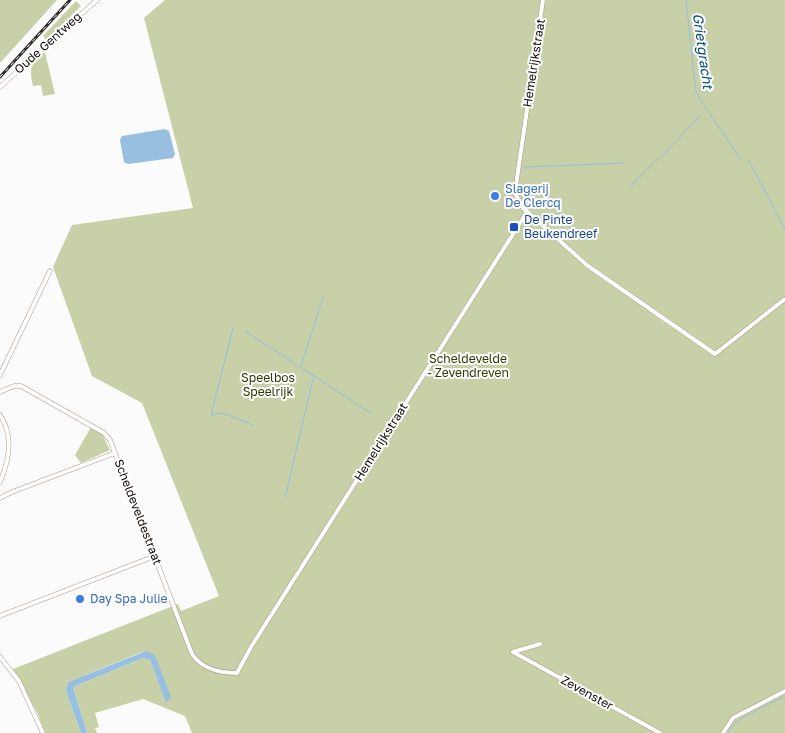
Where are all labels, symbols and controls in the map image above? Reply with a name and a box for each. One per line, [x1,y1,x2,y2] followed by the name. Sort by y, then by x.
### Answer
[11,9,84,77] street label: Oude Gentweg
[690,12,717,91] water label: Grietgracht
[519,17,548,108] street label: Hemelrijkstraat
[505,181,561,210] place label: Slagerij De Clercq
[489,190,501,202] marker: Slagerij De Clercq
[524,212,598,241] place label: De Pinte Beukendreef
[508,221,520,233] marker: De Pinte Beukendreef
[427,351,509,380] park label: Scheldevelde - Zevendreven
[241,370,295,399] park label: Speelbos Speelrijk
[351,400,411,484] street label: Hemelrijkstraat
[111,457,166,567] street label: Scheldeveldestraat
[90,591,167,606] place label: Day Spa Julie
[74,593,86,605] marker: Day Spa Julie
[559,672,616,713] street label: Zevenster

